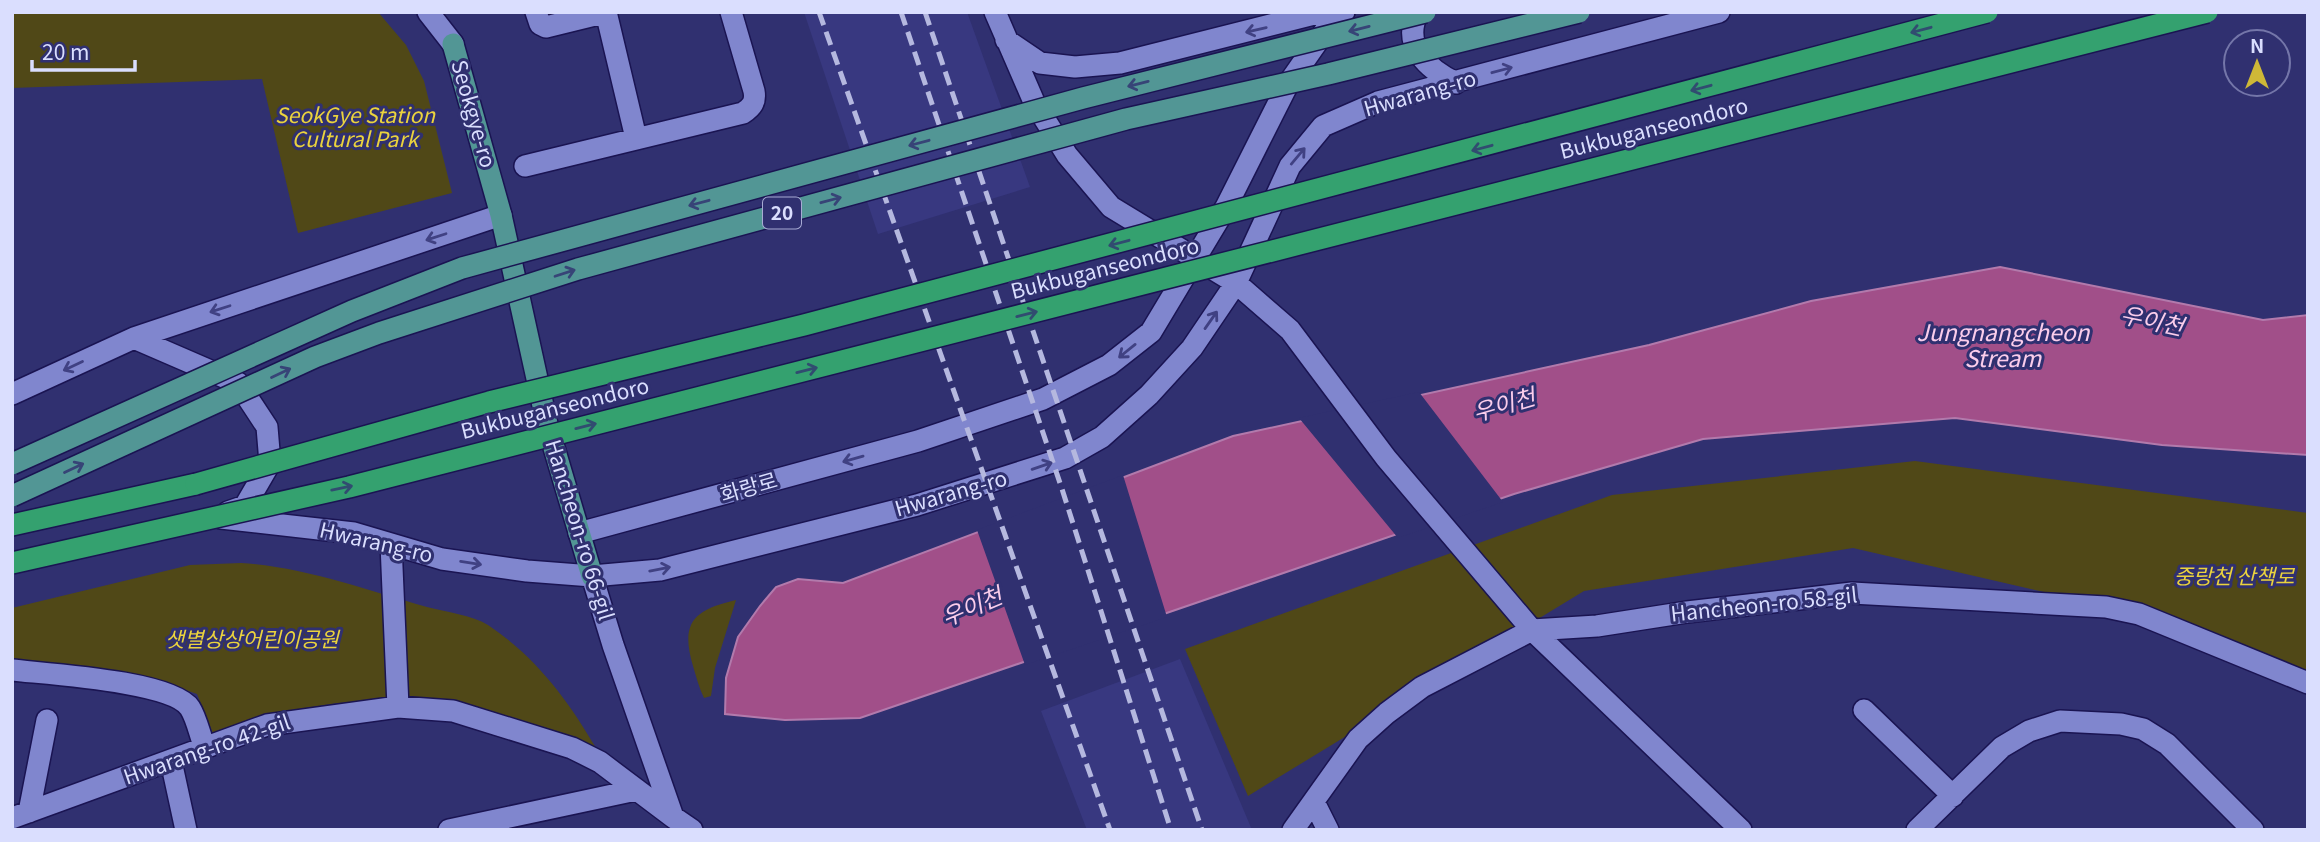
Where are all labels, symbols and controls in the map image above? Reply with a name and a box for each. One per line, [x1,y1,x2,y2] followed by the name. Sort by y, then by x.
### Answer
[1348,23,1371,36] one-way arrow
[1245,24,1268,37] one-way arrow
[1910,24,1933,37] one-way arrow
[32,28,135,72] scale bar
[2222,28,2292,98] north arrow
[2250,31,2264,58] text: N
[42,36,89,66] text: 20 m
[445,56,505,171] street label: Seokgye-ro
[1360,62,1479,122] street label: Hwarang-ro
[1491,63,1513,76] one-way arrow
[1127,78,1150,91] one-way arrow
[1690,82,1713,95] one-way arrow
[1556,89,1751,165] street label: Bukbuganseondoro
[275,99,436,153] park label: SeokGye Station Cultural Park
[908,137,930,150] one-way arrow
[1471,142,1493,155] one-way arrow
[1290,147,1306,165] one-way arrow
[820,192,842,205] one-way arrow
[688,197,711,210] one-way arrow
[763,197,801,228] road number: 20
[1007,229,1202,305] street label: Bukbuganseondoro
[426,232,448,244] one-way arrow
[1108,237,1131,250] one-way arrow
[553,266,575,279] one-way arrow
[2118,296,2190,343] water label: 우이천
[210,304,232,316] one-way arrow
[1015,307,1038,320] one-way arrow
[1204,311,1218,330] one-way arrow
[1916,314,2091,374] water label: Jungnangcheon Stream
[1119,343,1137,358] one-way arrow
[63,359,84,373] one-way arrow
[795,363,818,376] one-way arrow
[270,366,291,379] one-way arrow
[457,369,652,445] street label: Bukbuganseondoro
[1468,377,1541,428] water label: 우이천
[574,419,597,432] one-way arrow
[539,435,623,623] street label: Hancheon-ro 66-gil
[842,453,864,466] one-way arrow
[1031,459,1053,471] one-way arrow
[63,461,84,474] one-way arrow
[891,462,1010,522] street label: Hwarang-ro
[716,464,780,508] street label: 화랑로
[330,481,353,495] one-way arrow
[317,513,436,569] street label: Hwarang-ro
[459,557,482,570] one-way arrow
[2174,560,2296,590] park label: 중랑천 산책로
[648,562,671,576] one-way arrow
[935,576,1010,633] water label: 우이천
[1669,578,1859,628] street label: Hancheon-ro 58-gil
[165,623,341,653] park label: 샛별상상어린이공원
[119,706,294,791] street label: Hwarang-ro 42-gil

